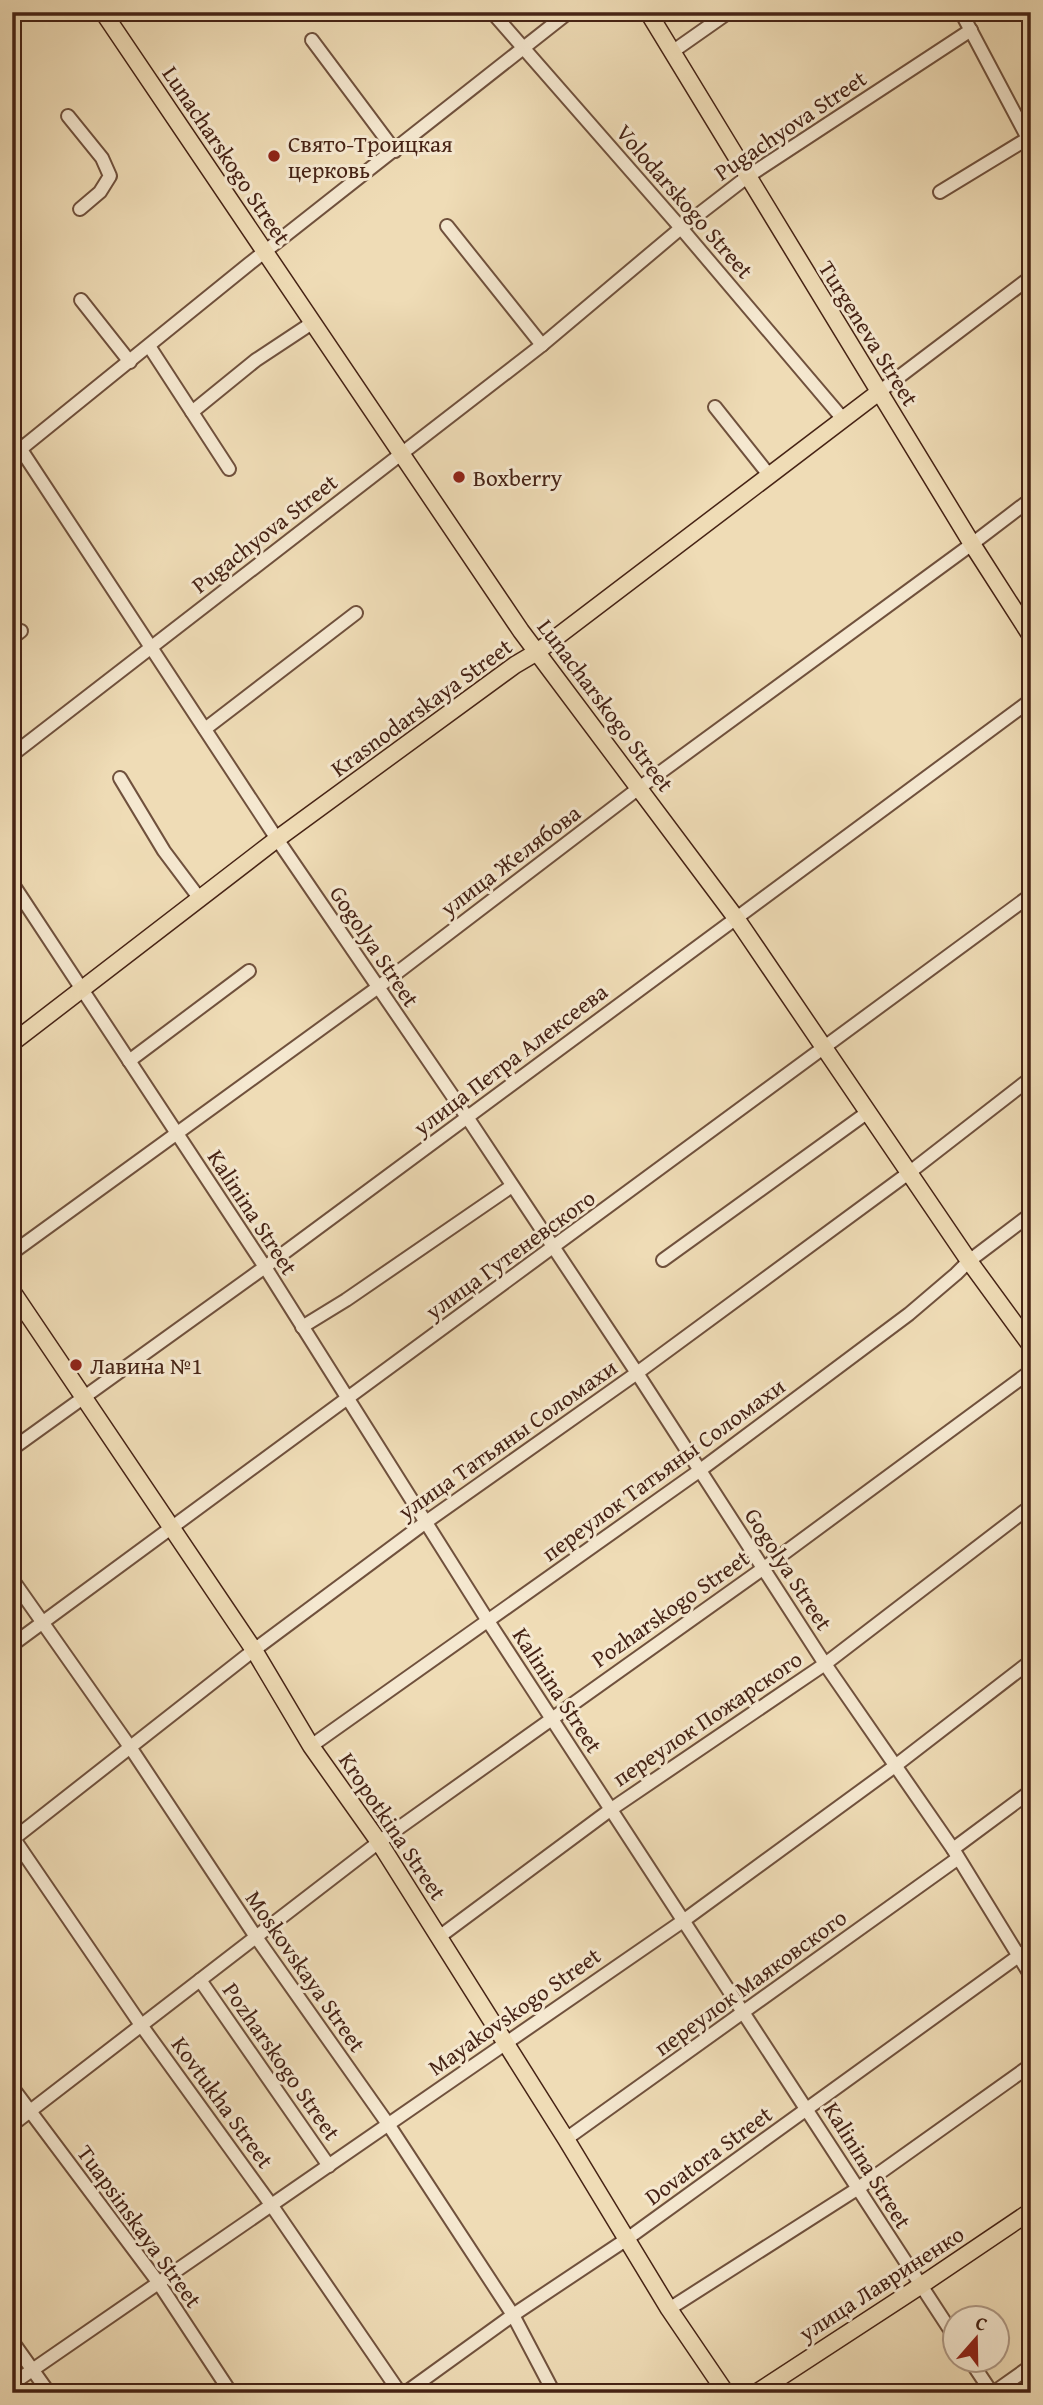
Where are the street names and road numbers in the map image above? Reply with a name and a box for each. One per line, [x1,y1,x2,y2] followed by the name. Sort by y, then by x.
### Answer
[155,59,299,251] street label: Lunacharskogo Street
[707,62,873,188] street label: Pugachyova Street
[609,117,761,285] street label: Volodarskogo Street
[811,254,927,412] street label: Turgeneva Street
[184,465,344,601] street label: Pugachyova Street
[530,612,682,798] street label: Lunacharskogo Street
[323,630,519,784] street label: Krasnodarskaya Street
[432,796,587,924] street label: улица Желябова
[322,879,428,1013] street label: Gogolya Street
[405,975,614,1144] street label: улица Петра Алексеева
[200,1143,306,1281] street label: Kalinina Street
[417,1181,602,1328] street label: улица Гутеневского
[390,1351,623,1528] street label: улица Татьяны Соломахи
[535,1369,792,1569] street label: переулок Татьяны Соломахи
[737,1501,841,1637] street label: Gogolya Street
[584,1541,756,1675] street label: Pozharskogo Street
[505,1621,611,1759] street label: Kalinina Street
[606,1642,808,1794] street label: переулок Пожарского
[331,1746,455,1906] street label: Kropotkina Street
[238,1883,374,2059] street label: Moskovskaya Street
[647,1901,853,2063] street label: переулок Маяковского
[421,1939,607,2083] street label: Mayakovskogo Street
[215,1975,349,2147] street label: Pozharskogo Street
[164,2029,282,2175] street label: Kovtukha Street
[816,2095,920,2235] street label: Kalinina Street
[637,2097,779,2213] street label: Dovatora Street
[70,2138,210,2314] street label: Tuapsinskaya Street
[791,2217,970,2349] street label: улица Лавриненко

